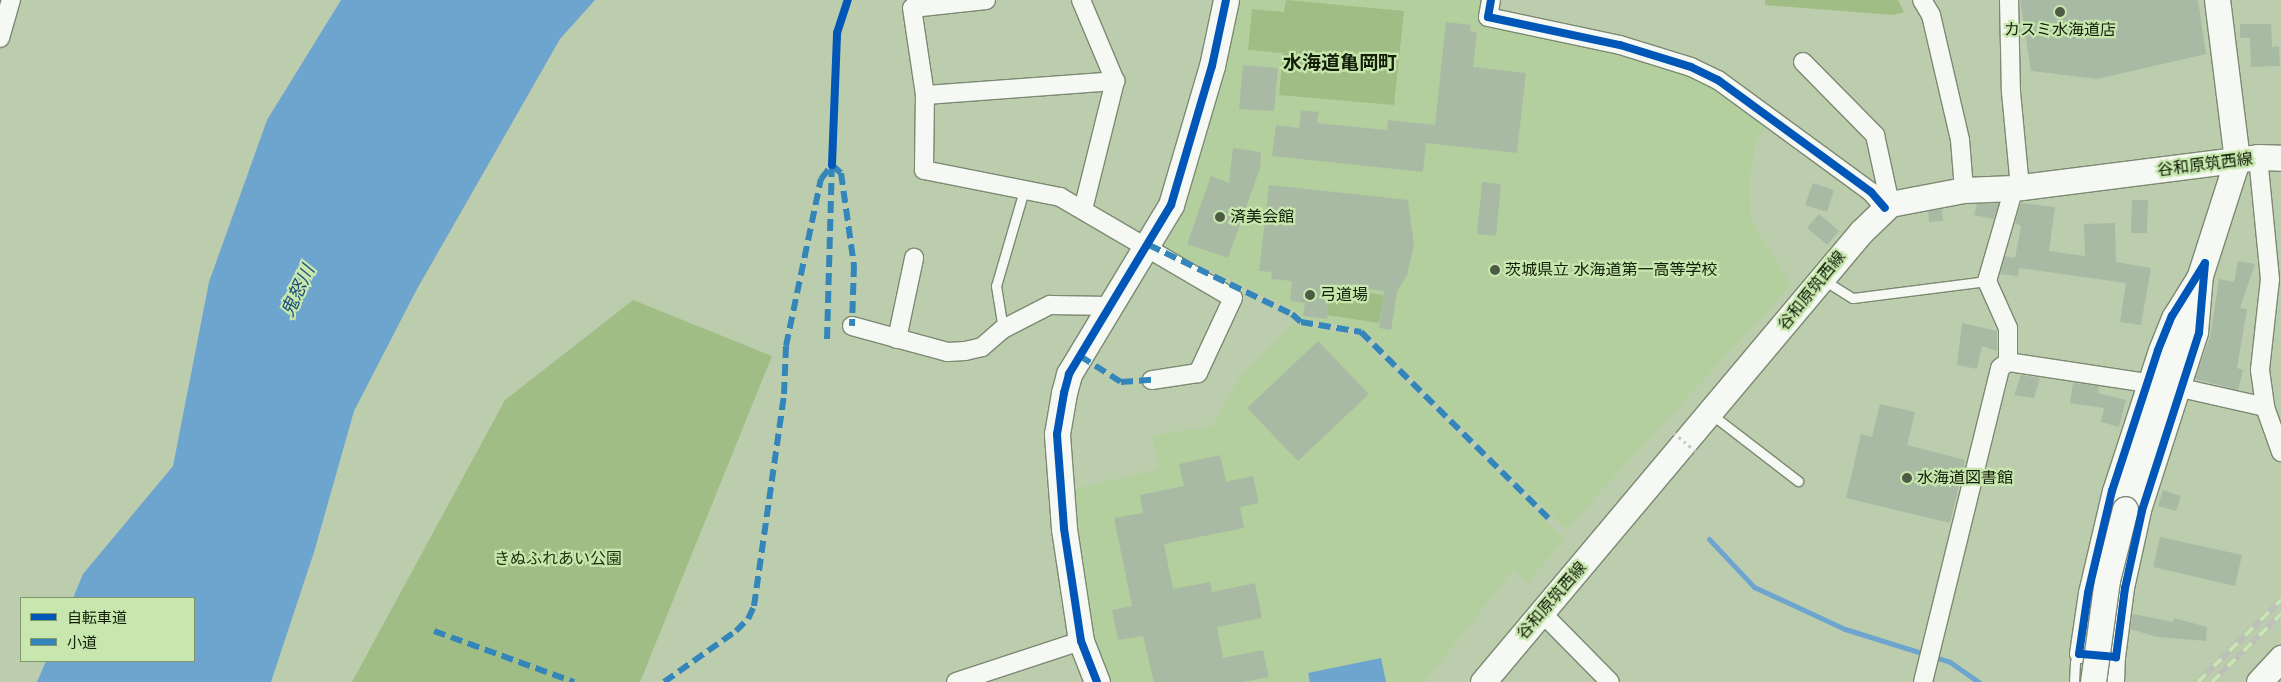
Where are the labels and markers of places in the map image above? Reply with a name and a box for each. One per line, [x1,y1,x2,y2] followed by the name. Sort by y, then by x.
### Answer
[2054,6,2066,18] marker: カスミ水海道店
[2004,20,2116,40] place label: カスミ水海道店
[1230,207,1294,227] place label: 済美会館
[1214,211,1226,223] marker: 済美会館
[1505,260,1717,280] place label: 茨城県立 水海道第一高等学校
[1489,264,1501,276] marker: 茨城県立 水海道第一高等学校
[1320,285,1368,305] place label: 弓道場
[1304,289,1316,301] marker: 弓道場
[1917,468,2013,488] place label: 水海道図書館
[1901,472,1913,484] marker: 水海道図書館

